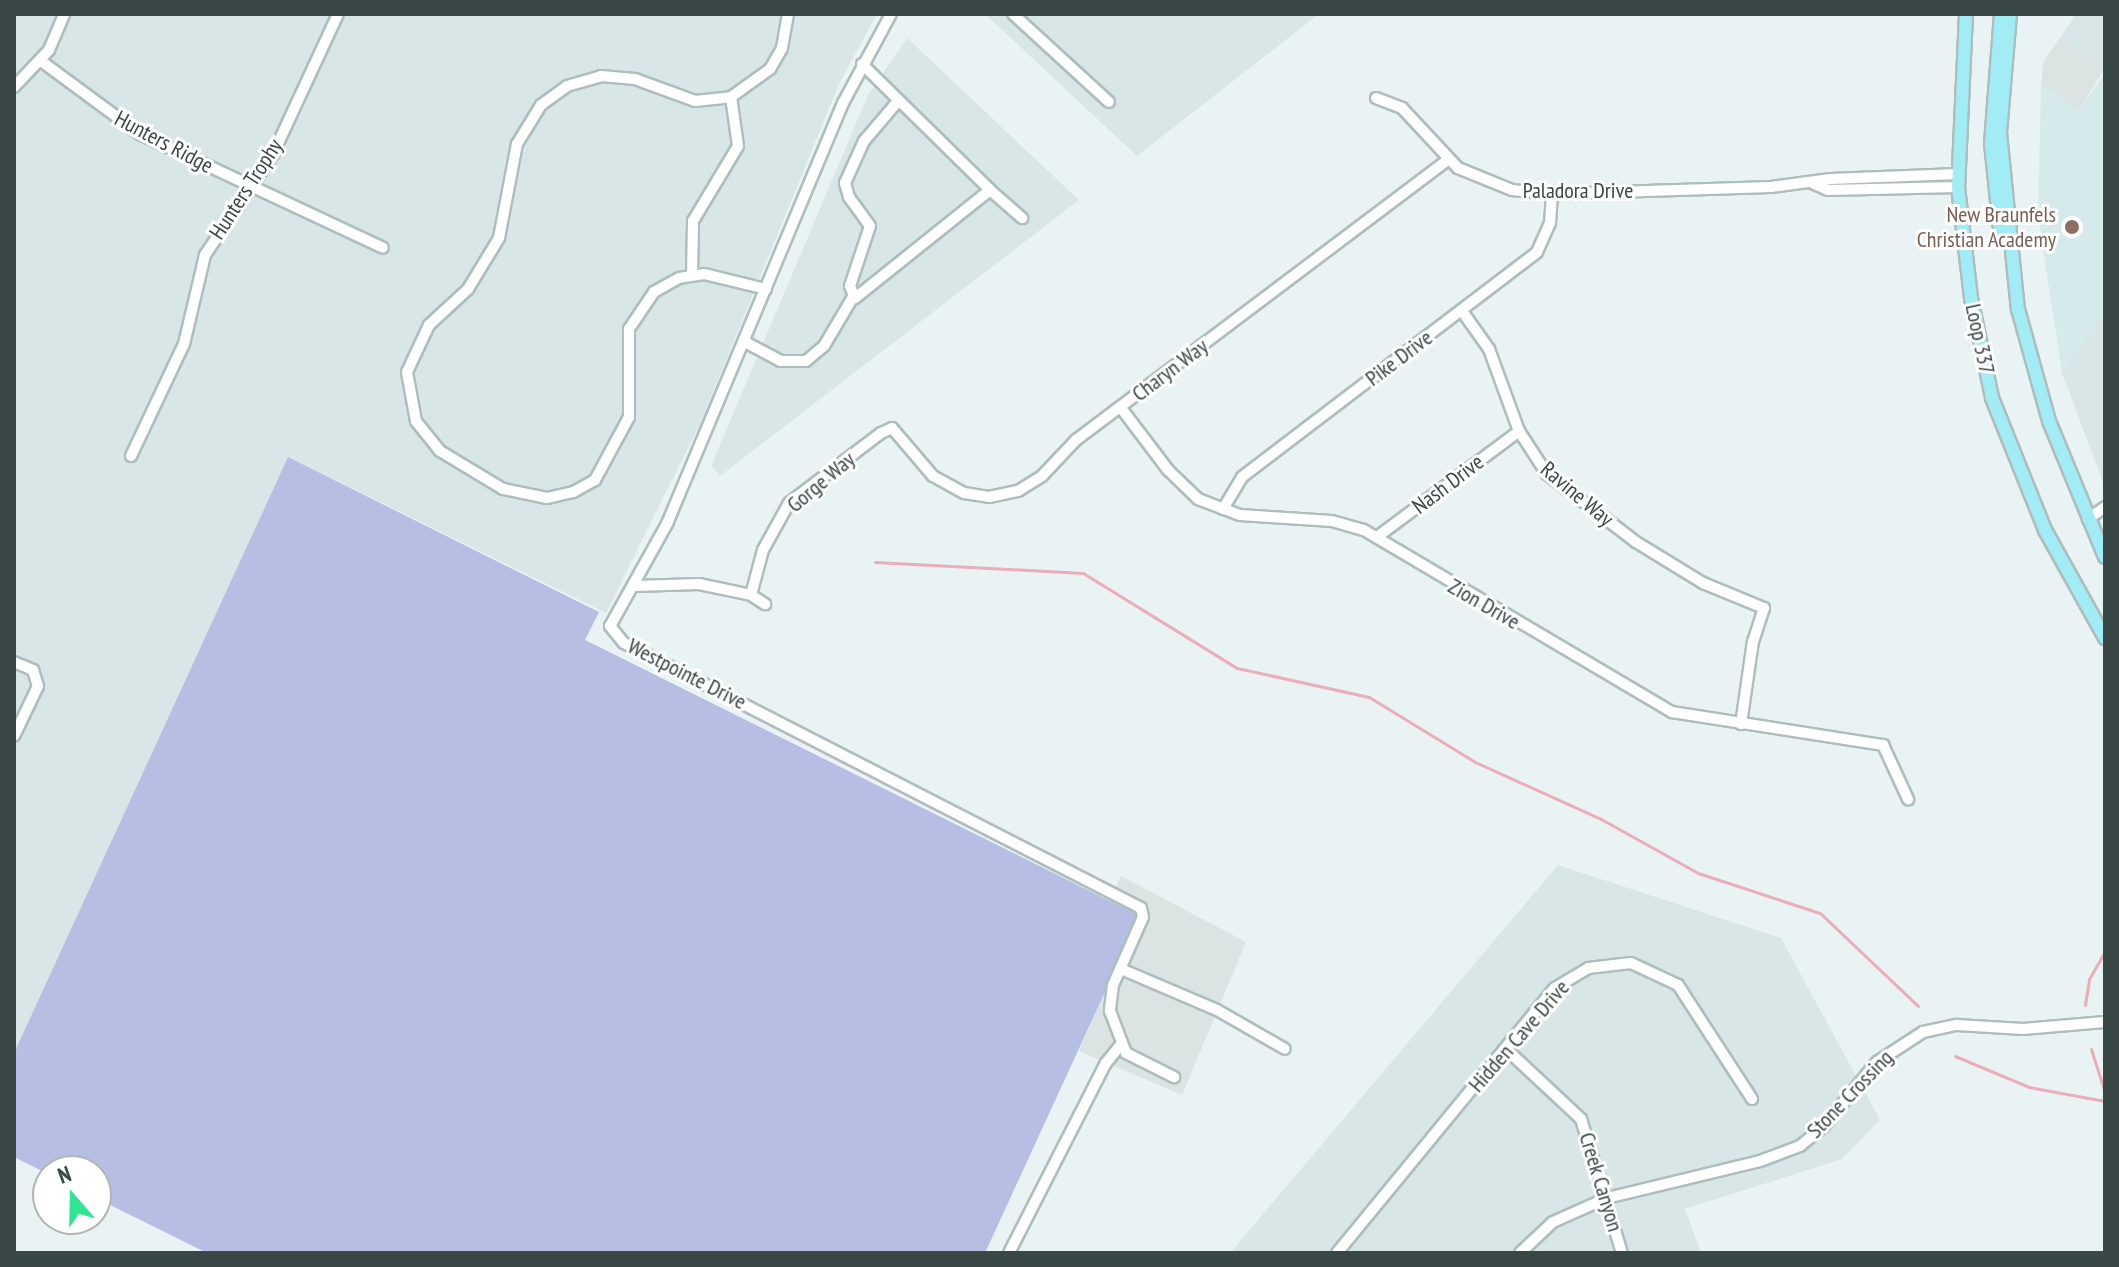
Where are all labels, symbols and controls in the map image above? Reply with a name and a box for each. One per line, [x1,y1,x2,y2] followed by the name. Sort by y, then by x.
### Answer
[110,105,218,179] street label: Hunters Ridge
[204,134,288,244] street label: Hunters Trophy
[1523,178,1633,204] street label: Paladora Drive
[1916,201,2056,252] place label: New Braunfels Christian Academy
[2063,218,2081,236] marker: New Braunfels Christian Academy
[1960,301,2000,377] street label: Loop 337
[1360,324,1438,392] street label: Pike Drive
[1127,333,1213,407] street label: Charyn Way
[782,446,860,518] street label: Gorge Way
[1407,449,1489,519] street label: Nash Drive
[1535,456,1619,532] street label: Ravine Way
[1444,573,1524,635] street label: Zion Drive
[623,633,751,715] street label: Westpointe Drive
[1463,975,1575,1097] street label: Hidden Cave Drive
[1801,1044,1899,1144] street label: Stone Crossing
[1573,1129,1629,1235] street label: Creek Canyon
[32,1155,112,1235] north arrow
[54,1159,75,1190] text: N

